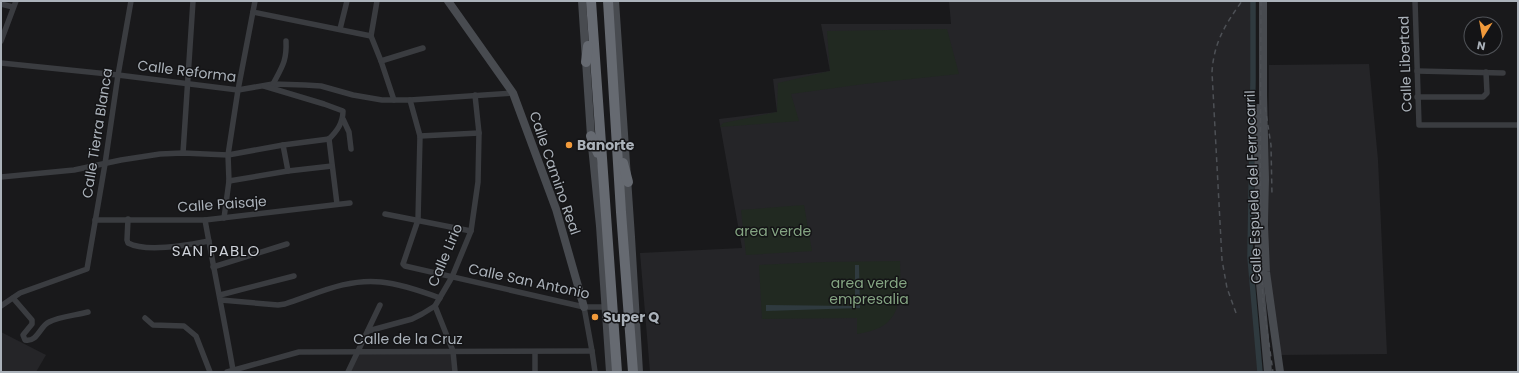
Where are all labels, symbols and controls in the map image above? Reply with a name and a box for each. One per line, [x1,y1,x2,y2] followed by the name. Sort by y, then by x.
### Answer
[1393,15,1417,113] street label: Calle Libertad
[1463,16,1503,56] north arrow
[1476,37,1487,54] text: N
[136,55,238,87] street label: Calle Reforma
[77,67,117,199] street label: Calle Tierra Blanca
[1240,90,1266,284] street label: Calle Espuela del Ferrocarril
[524,109,586,237] street label: Calle Camino Real
[577,135,635,155] place label: Banorte
[564,140,574,150] marker: Banorte
[177,191,268,217] street label: Calle Paisaje
[423,220,467,290] street label: Calle Lirio
[735,221,812,241] park label: area verde
[172,240,260,261] district label: SAN PABLO
[466,258,592,304] street label: Calle San Antonio
[829,273,909,309] park label: area verde empresalia
[603,307,659,327] place label: Super Q
[590,312,600,322] marker: Super Q
[353,329,463,349] street label: Calle de la Cruz

